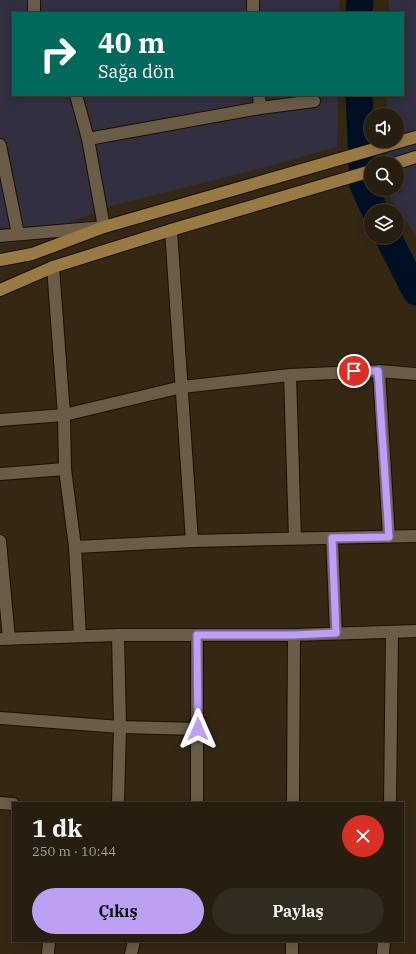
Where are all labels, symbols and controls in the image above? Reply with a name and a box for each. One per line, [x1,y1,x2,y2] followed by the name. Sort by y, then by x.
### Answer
[98,24,165,61] text: 40 m
[32,28,84,80] icon: right
[98,60,175,83] text: Sağa dön
[364,108,404,244] map controls
[364,108,404,148] button: sound
[364,156,404,196] button: search
[364,204,404,244] button: layers
[337,354,371,388] pin
[343,360,365,382] icon: arrive
[177,708,219,750] position arrow
[32,812,82,844] text: 1 dk
[342,815,384,857] button: close
[32,843,116,860] text: 250 m · 10:44
[32,888,204,934] button: Çıkış
[212,888,384,934] button: Paylaş

